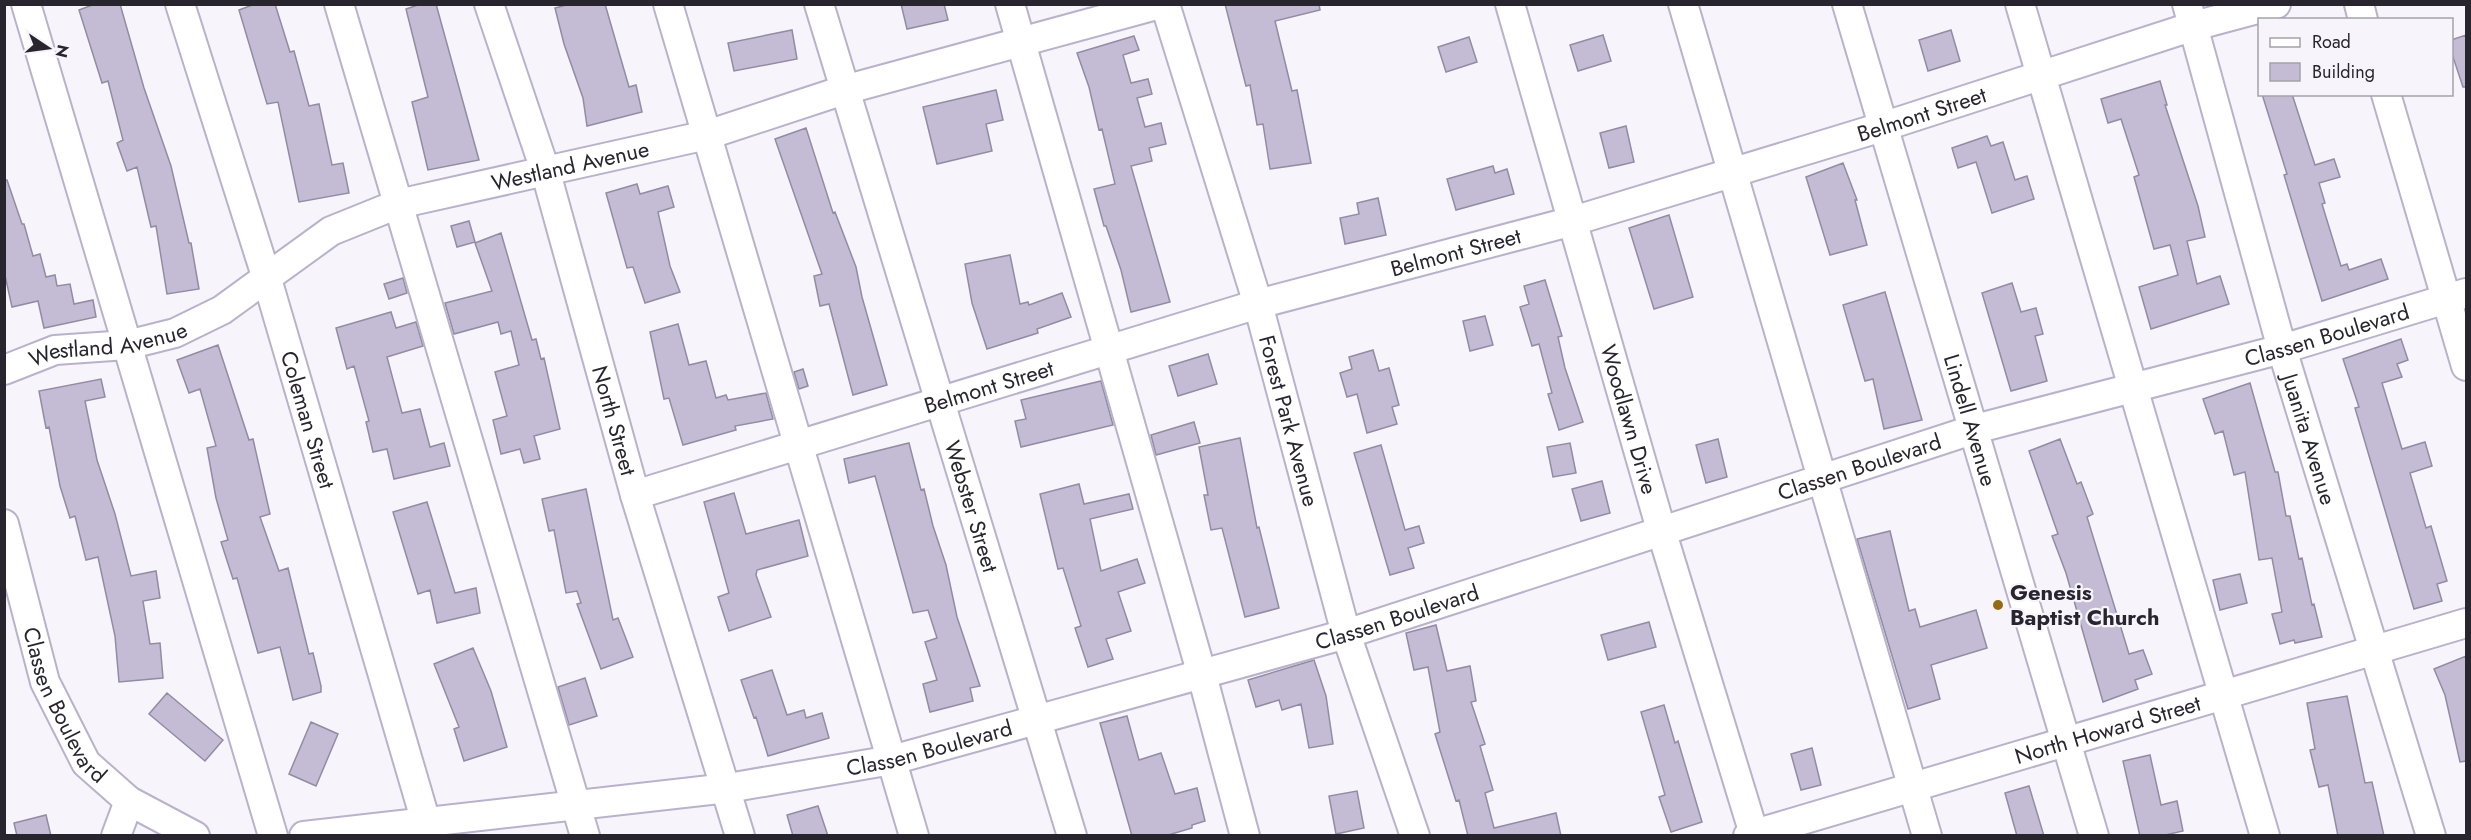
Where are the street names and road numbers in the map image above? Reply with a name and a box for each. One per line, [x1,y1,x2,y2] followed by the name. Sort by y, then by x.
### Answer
[1853,78,1991,150] street label: Belmont Street
[488,132,652,199] street label: Westland Avenue
[1387,219,1525,284] street label: Belmont Street
[2241,295,2413,374] street label: Classen Boulevard
[24,313,193,375] street label: Westland Avenue
[1251,332,1327,510] street label: Forest Park Avenue
[1593,341,1666,498] street label: Woodlawn Drive
[273,347,344,493] street label: Coleman Street
[1936,350,2005,490] street label: Lindell Avenue
[920,351,1058,421] street label: Belmont Street
[584,362,645,480] street label: North Street
[2274,367,2345,509] street label: Juanita Avenue
[1773,425,1945,508] street label: Classen Boulevard
[937,437,1007,577] street label: Webster Street
[1311,576,1483,658] street label: Classen Boulevard
[15,623,114,790] street label: Classen Boulevard
[2011,686,2205,772] street label: North Howard Street
[844,711,1016,784] street label: Classen Boulevard

